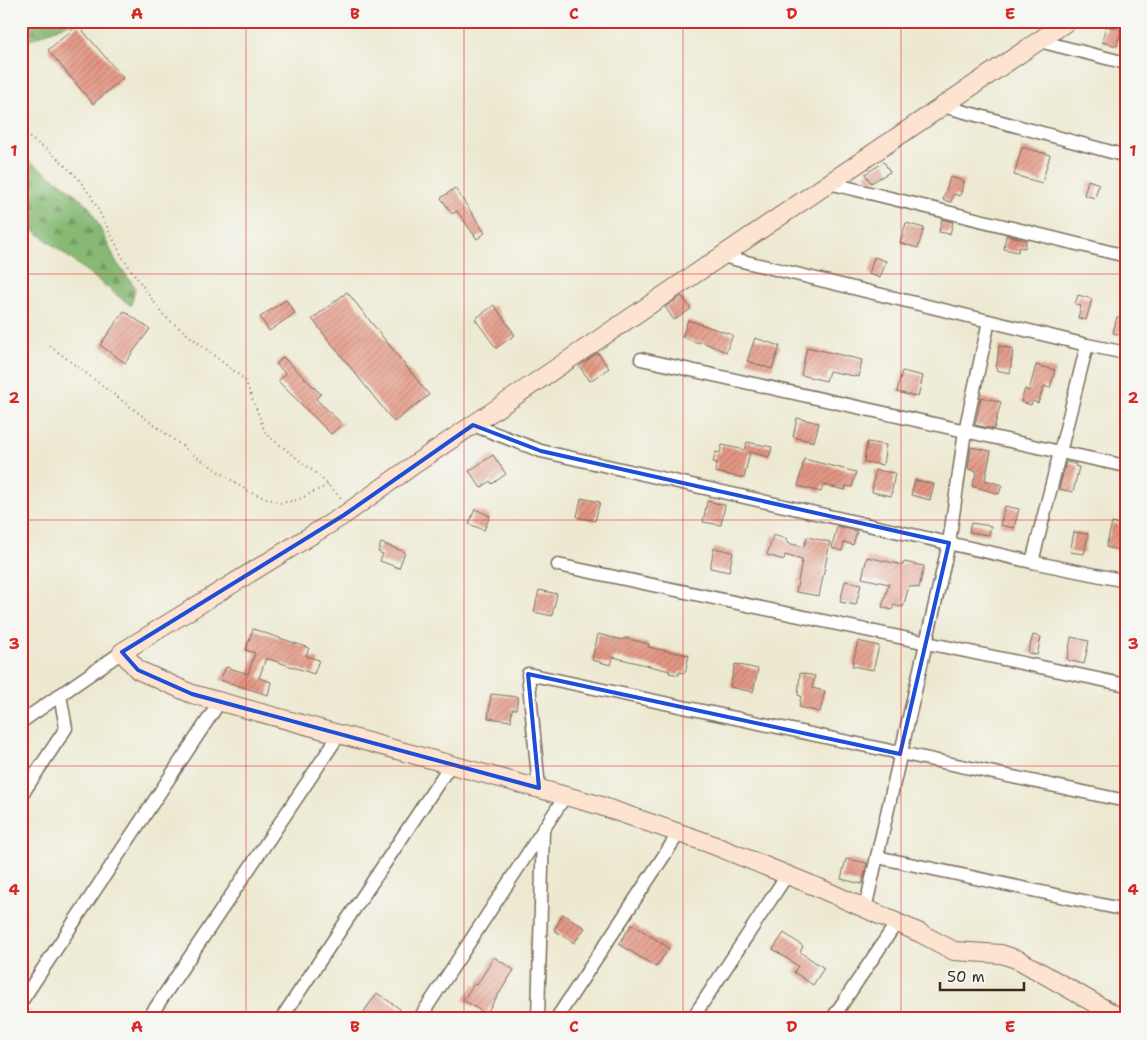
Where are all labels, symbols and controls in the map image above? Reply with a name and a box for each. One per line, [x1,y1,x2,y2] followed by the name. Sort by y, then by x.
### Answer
[131,3,143,24] text: A
[350,3,360,24] text: B
[569,3,579,24] text: C
[786,3,798,24] text: D
[1005,3,1015,24] text: E
[10,140,18,161] text: 1
[1129,140,1137,161] text: 1
[8,387,20,408] text: 2
[1127,387,1139,408] text: 2
[8,633,20,654] text: 3
[1127,633,1139,654] text: 3
[8,879,20,900] text: 4
[1127,879,1139,900] text: 4
[940,960,1023,992] scale bar
[947,967,985,987] text: 50 m
[131,1016,143,1037] text: A
[350,1016,360,1037] text: B
[569,1016,579,1037] text: C
[786,1016,798,1037] text: D
[1005,1016,1015,1037] text: E

